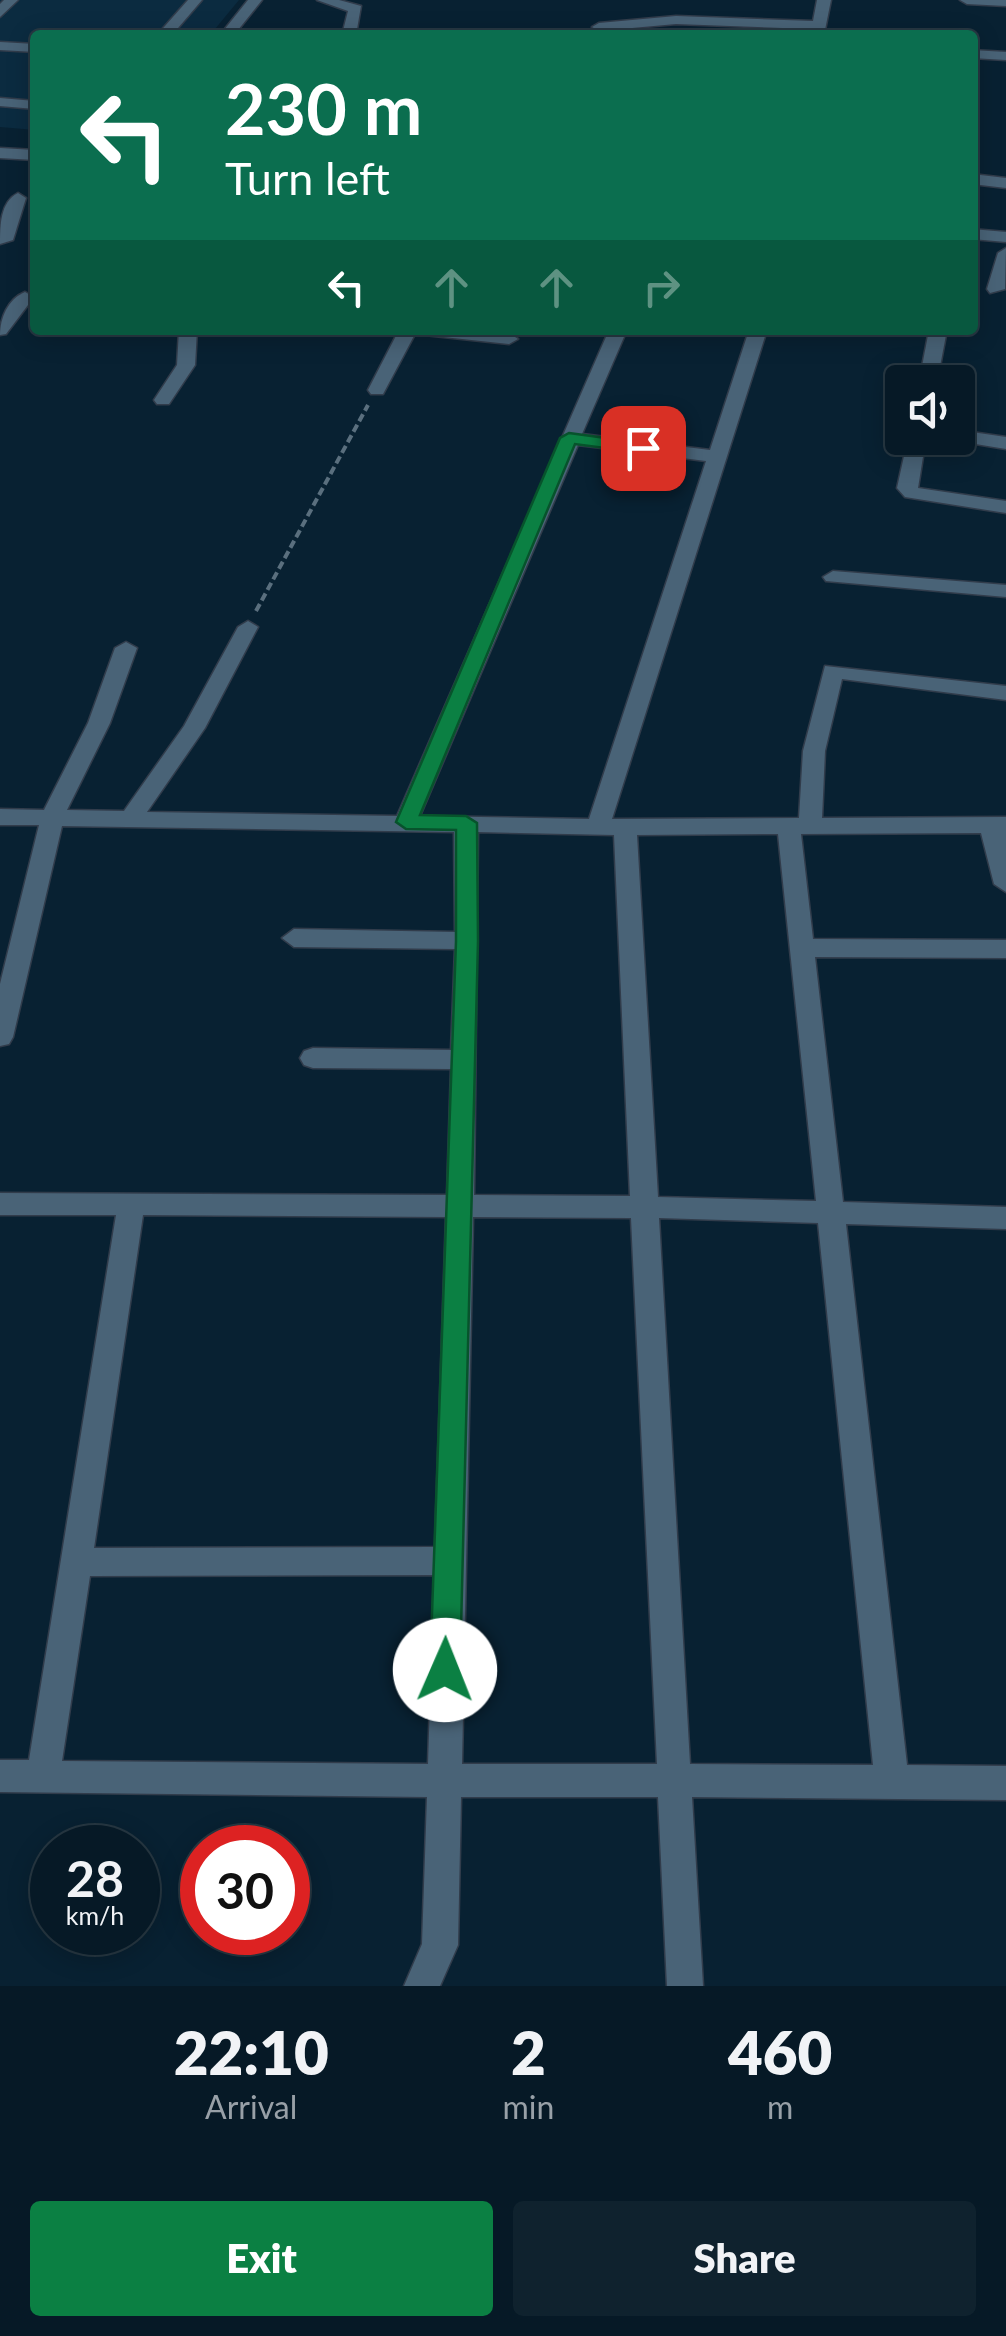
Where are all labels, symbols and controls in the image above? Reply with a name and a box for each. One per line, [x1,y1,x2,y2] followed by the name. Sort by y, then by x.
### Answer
[225,66,422,150] text: 230 m
[60,70,190,200] icon: left
[225,151,390,205] text: Turn left
[319,260,374,315] icon: left
[424,260,479,315] icon: ahead
[529,260,584,315] icon: ahead
[634,260,689,315] icon: right
[885,365,975,455] map controls
[885,365,975,455] button: sound
[601,406,686,491] pin
[616,421,671,476] icon: arrive
[393,1618,497,1722] position arrow
[180,1825,310,1955] speed limit sign: 30
[66,1848,124,1908] text: 28
[66,1900,124,1930] text: km/h
[174,2016,329,2088] text: 22:10
[511,2016,546,2088] text: 2
[728,2016,832,2088] text: 460
[205,2087,297,2126] text: Arrival
[502,2087,554,2126] text: min
[767,2087,793,2126] text: m
[30,2201,493,2316] button: Exit
[513,2201,976,2316] button: Share

